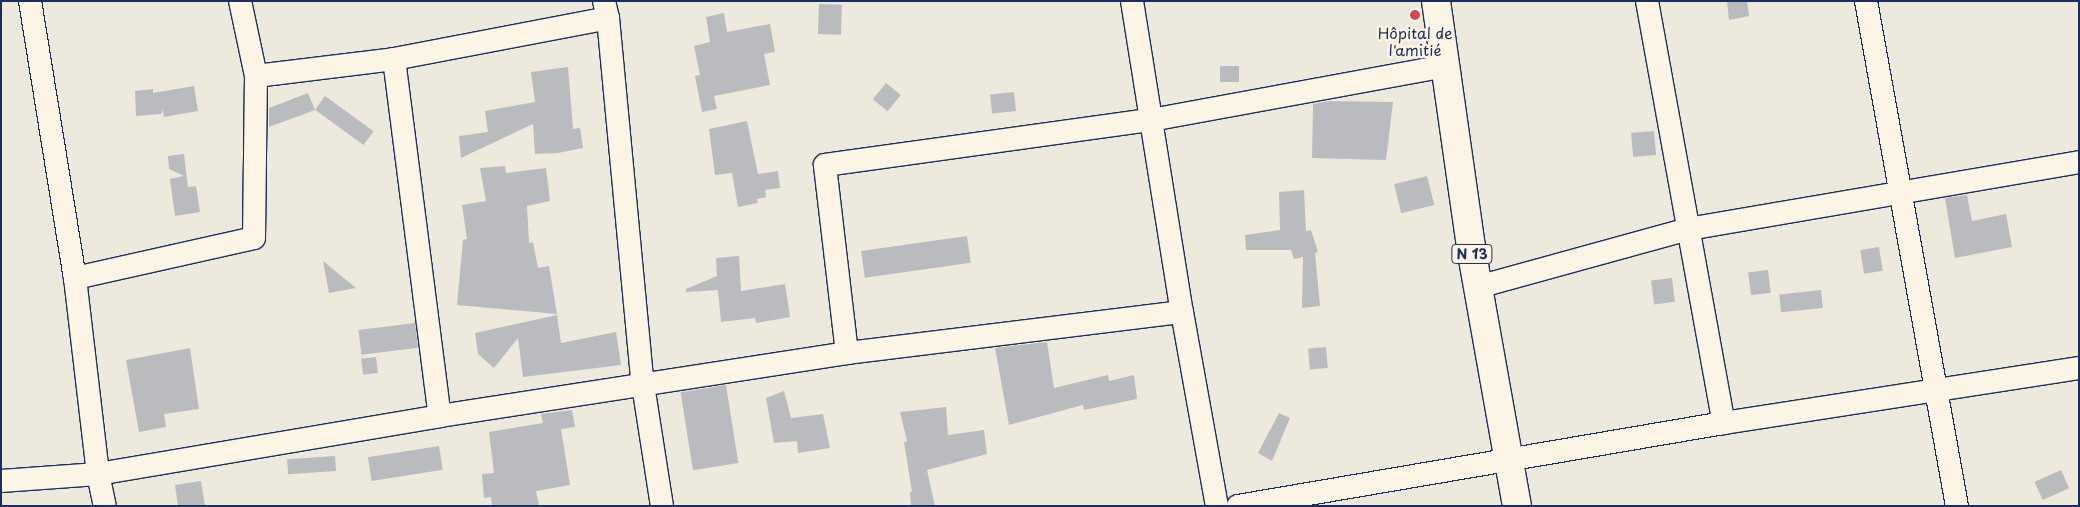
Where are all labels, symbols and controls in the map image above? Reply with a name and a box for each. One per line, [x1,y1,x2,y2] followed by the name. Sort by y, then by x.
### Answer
[1409,9,1421,21] marker: Hôpital de l'amitié
[1378,23,1452,58] place label: Hôpital de l'amitié
[1451,242,1493,266] road number: N 13

